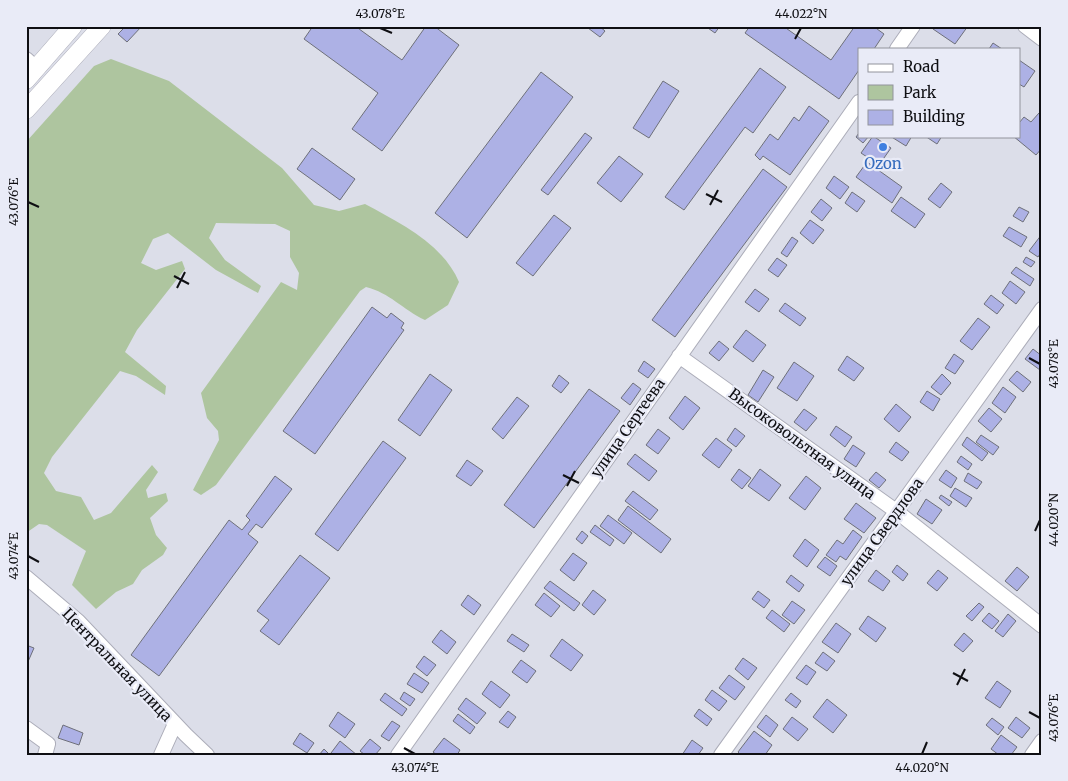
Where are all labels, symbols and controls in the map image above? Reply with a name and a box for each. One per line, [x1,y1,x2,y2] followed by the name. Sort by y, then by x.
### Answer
[355,6,405,21] text: 43.078°E
[775,6,828,21] text: 44.022°N
[858,48,1020,138] legend
[903,57,939,76] text: Road
[903,83,937,102] text: Park
[903,107,965,126] text: Building
[877,141,889,153] marker: Ozon
[864,154,902,173] place label: Ozon
[6,178,21,226] text: 43.076°E
[1046,339,1061,389] text: 43.078°E
[586,374,669,481] street label: улица Сергеева
[725,384,879,503] street label: Высоковольтная улица
[836,474,927,589] street label: улица Свердлова
[1046,493,1061,547] text: 44.020°N
[6,532,21,580] text: 43.074°E
[58,604,176,725] street label: Центральная улица
[1046,694,1061,742] text: 43.076°E
[391,760,439,775] text: 43.074°E
[895,760,949,775] text: 44.020°N

